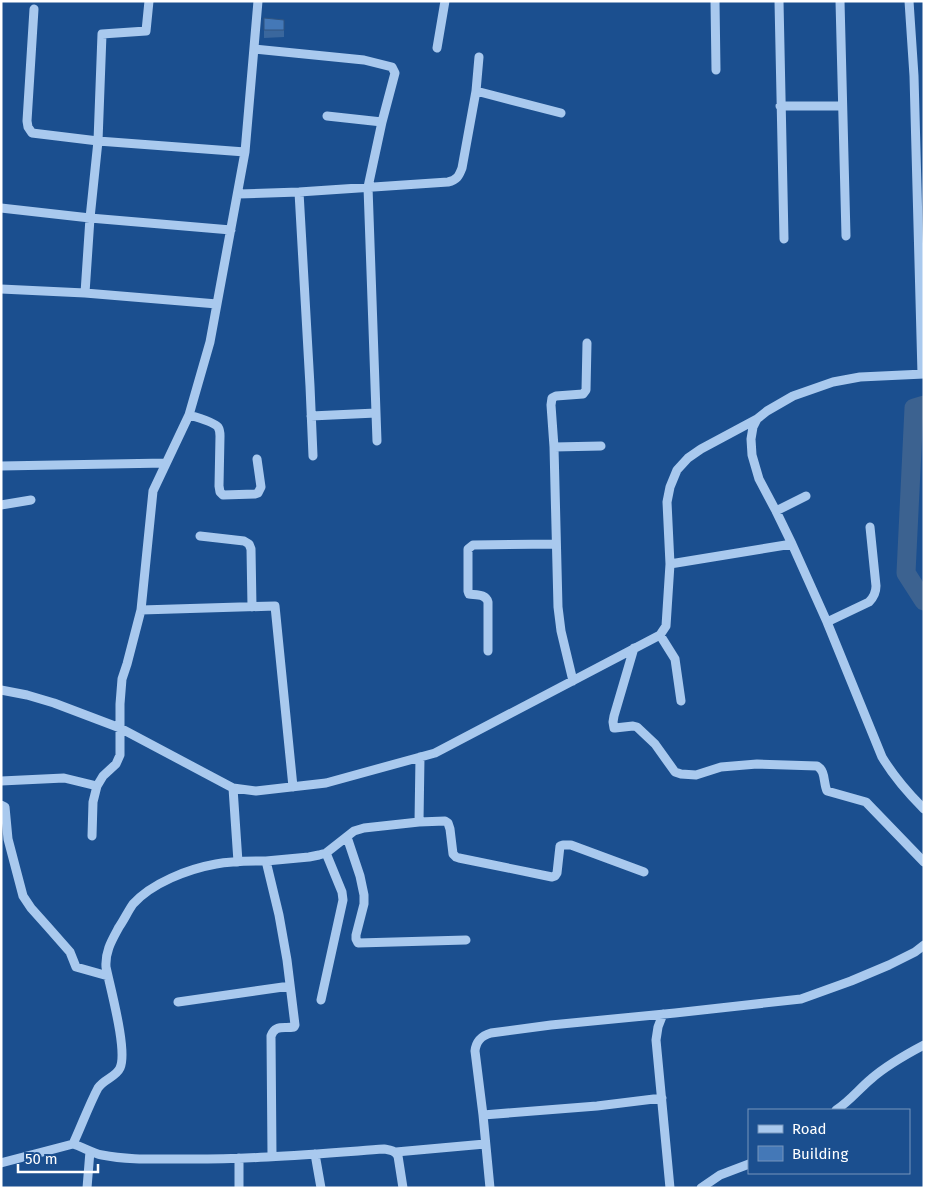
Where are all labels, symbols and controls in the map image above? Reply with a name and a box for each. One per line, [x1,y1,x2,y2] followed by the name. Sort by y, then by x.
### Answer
[748,1109,910,1174] legend
[792,1120,827,1138] text: Road
[18,1142,98,1174] scale bar
[792,1145,848,1163] text: Building
[25,1150,58,1168] text: 50 m

